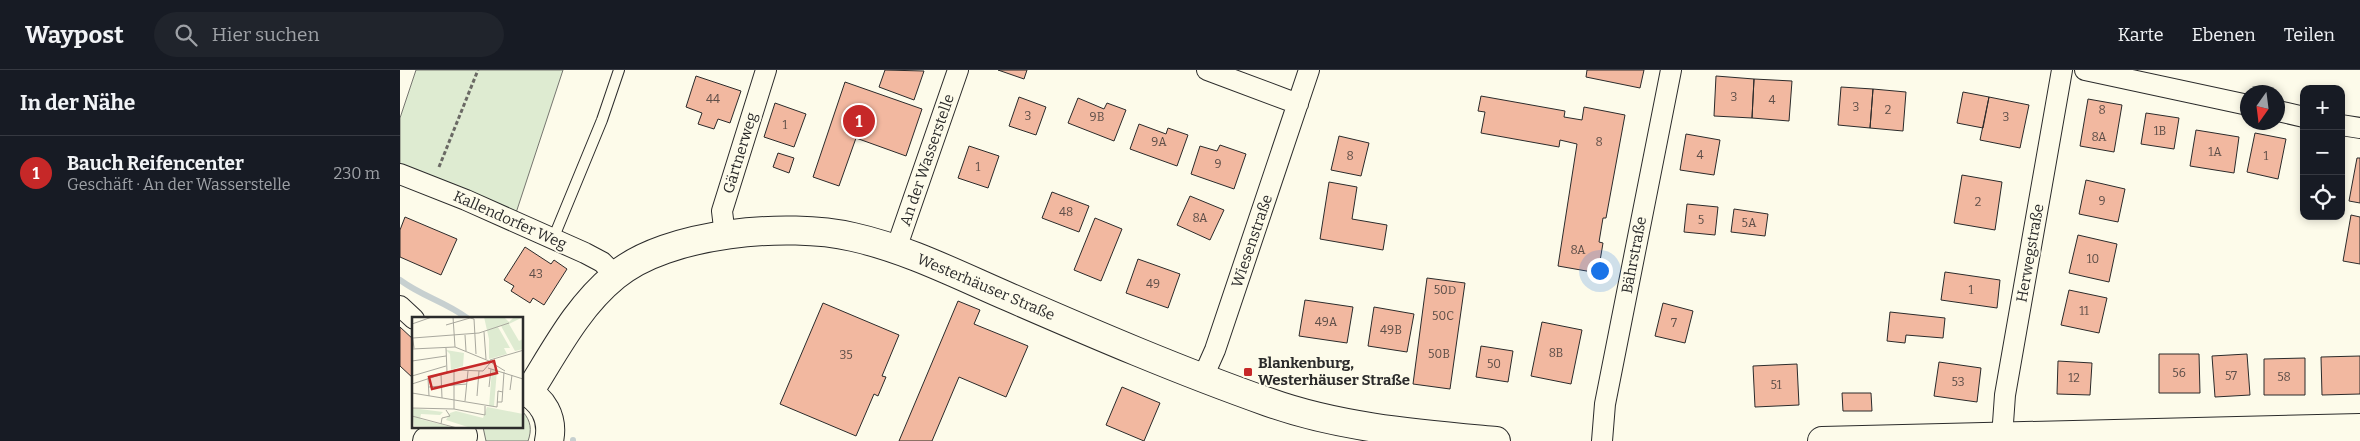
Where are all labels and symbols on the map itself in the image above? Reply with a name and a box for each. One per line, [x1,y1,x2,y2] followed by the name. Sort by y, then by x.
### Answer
[2240,85,2285,130] north arrow
[1731,90,1738,104] house number: 3
[706,92,720,106] house number: 44
[896,92,958,228] street label: An der Wasserstelle
[1768,93,1776,107] house number: 4
[1853,100,1860,114] house number: 3
[843,102,875,140] pin: 1
[1885,103,1891,117] house number: 2
[2098,103,2106,117] house number: 8
[1025,109,1032,123] house number: 3
[719,110,761,196] street label: Gärtnerweg
[1090,110,1104,124] house number: 9B
[2003,110,2010,124] house number: 3
[783,118,788,132] house number: 1
[2154,124,2166,138] house number: 1B
[2091,130,2107,144] house number: 8A
[1151,135,1167,149] house number: 9A
[1595,135,1603,149] house number: 8
[2208,145,2222,159] house number: 1A
[1696,148,1704,162] house number: 4
[1346,149,1354,163] house number: 8
[2264,149,2269,163] house number: 1
[1214,157,1222,171] house number: 9
[976,160,981,174] house number: 1
[450,187,570,253] street label: Kallendorfer Weg
[1228,192,1276,290] street label: Wiesenstraße
[2098,194,2106,208] house number: 9
[1975,195,1981,209] house number: 2
[2012,202,2048,304] street label: Herwegstraße
[1059,205,1073,219] house number: 48
[1192,211,1208,225] house number: 8A
[1698,213,1704,227] house number: 5
[1618,215,1650,295] street label: Bährstraße
[1742,216,1757,230] house number: 5A
[1570,243,1586,257] house number: 8A
[915,250,1057,324] street label: Westerhäuser Straße
[2087,252,2099,266] house number: 10
[1587,258,1613,284] your location
[529,267,543,281] house number: 43
[1146,277,1160,291] house number: 49
[1434,283,1456,297] house number: 50D
[1969,283,1974,297] house number: 1
[2079,304,2089,318] house number: 11
[1432,309,1454,323] house number: 50C
[1315,315,1338,329] house number: 49A
[1671,316,1677,330] house number: 7
[412,317,524,428] inset map
[1380,323,1402,337] house number: 49B
[1549,346,1563,360] house number: 8B
[1428,347,1450,361] house number: 50B
[839,348,853,362] house number: 35
[1258,354,1410,389] place label: Blankenburg, Westerhäuser Straße
[1487,357,1501,371] house number: 50
[1242,366,1254,378] marker: Blankenburg, Westerhäuser Straße
[2172,366,2186,380] house number: 56
[2225,369,2237,383] house number: 57
[2277,370,2291,384] house number: 58
[2068,371,2080,385] house number: 12
[1952,375,1965,389] house number: 53
[1770,378,1782,392] house number: 51

